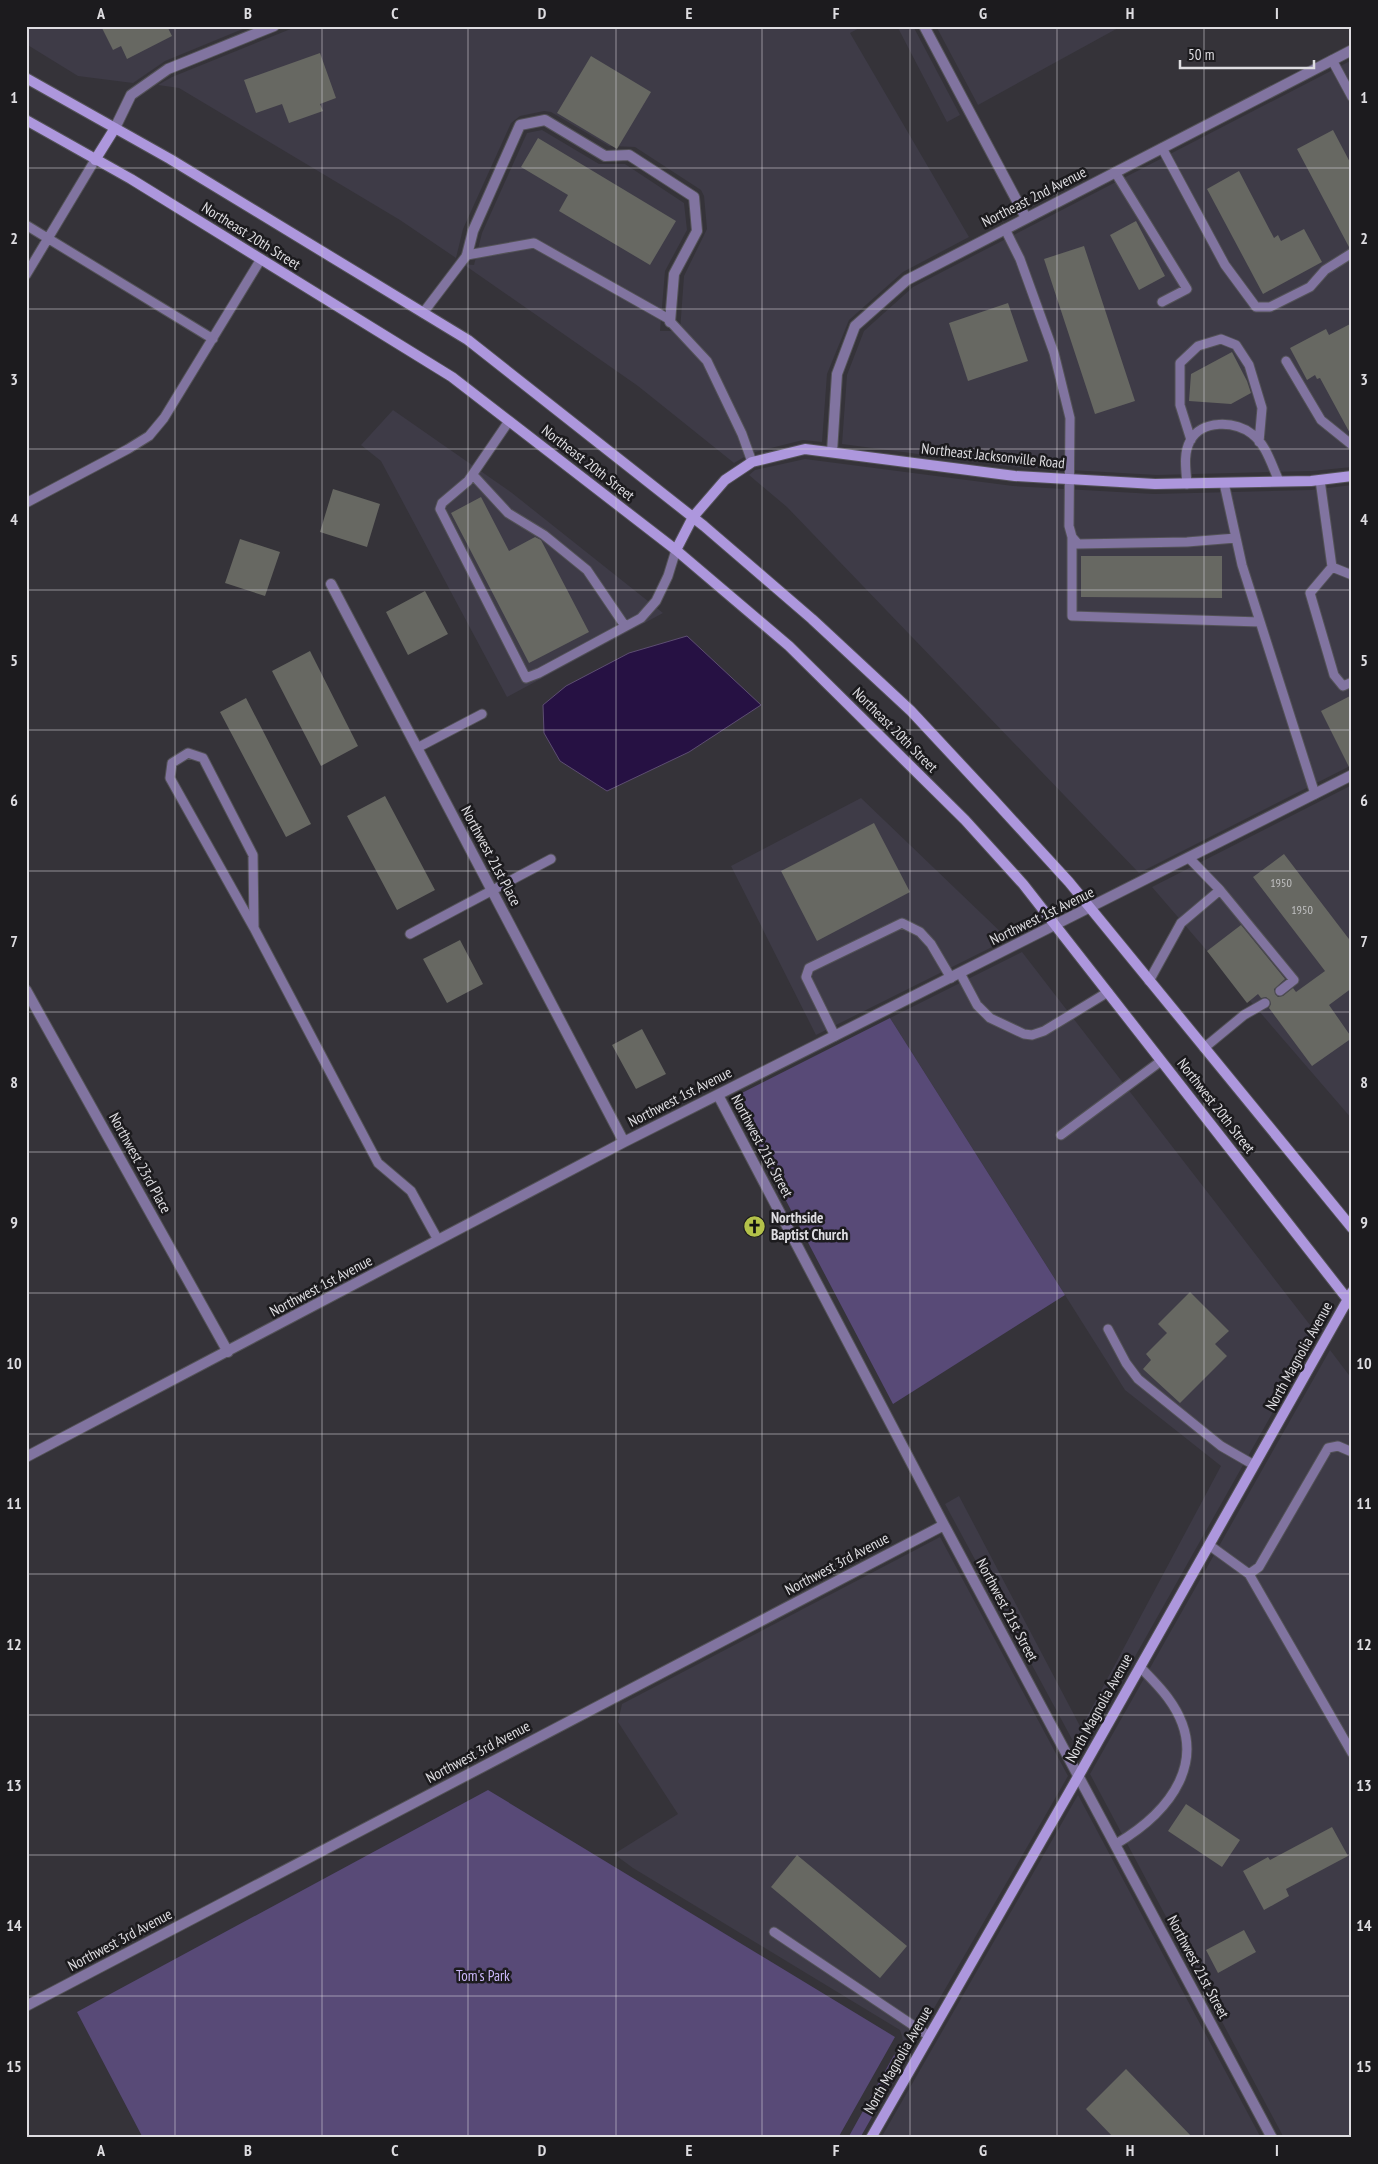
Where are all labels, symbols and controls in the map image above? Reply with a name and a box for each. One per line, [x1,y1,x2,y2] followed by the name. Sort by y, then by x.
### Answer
[96,3,106,23] text: A
[244,3,252,23] text: B
[391,3,399,23] text: C
[538,3,547,23] text: D
[686,3,693,23] text: E
[833,3,840,23] text: F
[979,3,987,23] text: G
[1126,3,1134,23] text: H
[1275,3,1279,23] text: I
[1180,38,1314,70] scale bar
[1188,45,1214,64] text: 50 m
[10,87,18,107] text: 1
[1360,87,1368,107] text: 1
[978,162,1089,231] street label: Northeast 2nd Avenue
[198,198,304,274] street label: Northeast 20th Street
[10,228,18,248] text: 2
[1360,228,1368,248] text: 2
[10,369,18,389] text: 3
[1360,369,1368,389] text: 3
[538,420,639,505] street label: Northeast 20th Street
[920,439,1066,472] street label: Northeast Jacksonville Road
[10,509,18,529] text: 4
[1360,509,1368,529] text: 4
[10,650,18,670] text: 5
[1360,650,1368,670] text: 5
[849,683,942,776] street label: Northeast 20th Street
[10,790,18,810] text: 6
[1360,790,1368,810] text: 6
[457,803,526,909] street label: Northwest 21st Place
[1270,875,1292,890] house number: 1950
[987,882,1097,949] street label: Northwest 1st Avenue
[1291,902,1313,917] house number: 1950
[10,931,18,951] text: 7
[1360,931,1368,951] text: 7
[1173,1054,1259,1157] street label: Northwest 20th Street
[625,1062,735,1131] street label: Northwest 1st Avenue
[10,1072,18,1092] text: 8
[1360,1072,1368,1092] text: 8
[727,1091,798,1201] street label: Northwest 21st Street
[105,1109,176,1216] street label: Northwest 23rd Place
[771,1208,848,1244] place label: Northside Baptist Church
[10,1212,18,1232] text: 9
[1360,1212,1368,1232] text: 9
[743,1215,767,1239] church icon: Northside Baptist Church
[266,1250,375,1321] street label: Northwest 1st Avenue
[1261,1298,1336,1413] street label: North Magnolia Avenue
[6,1353,22,1373] text: 10
[1356,1353,1372,1373] text: 10
[6,1493,22,1513] text: 11
[1356,1493,1372,1513] text: 11
[781,1528,892,1599] street label: Northwest 3rd Avenue
[972,1555,1043,1665] street label: Northwest 21st Street
[6,1634,22,1654] text: 12
[1356,1634,1372,1654] text: 12
[1061,1650,1136,1765] street label: North Magnolia Avenue
[422,1716,533,1787] street label: Northwest 3rd Avenue
[6,1775,22,1795] text: 13
[1356,1775,1372,1795] text: 13
[64,1904,175,1975] street label: Northwest 3rd Avenue
[1163,1912,1234,2022] street label: Northwest 21st Street
[6,1915,22,1935] text: 14
[1356,1915,1372,1935] text: 14
[456,1966,510,1985] park label: Tom's Park
[859,2002,936,2117] street label: North Magnolia Avenue
[6,2056,22,2076] text: 15
[1356,2056,1372,2076] text: 15
[96,2140,106,2160] text: A
[244,2140,252,2160] text: B
[391,2140,399,2160] text: C
[538,2140,547,2160] text: D
[686,2140,693,2160] text: E
[833,2140,840,2160] text: F
[979,2140,987,2160] text: G
[1126,2140,1134,2160] text: H
[1275,2140,1279,2160] text: I

